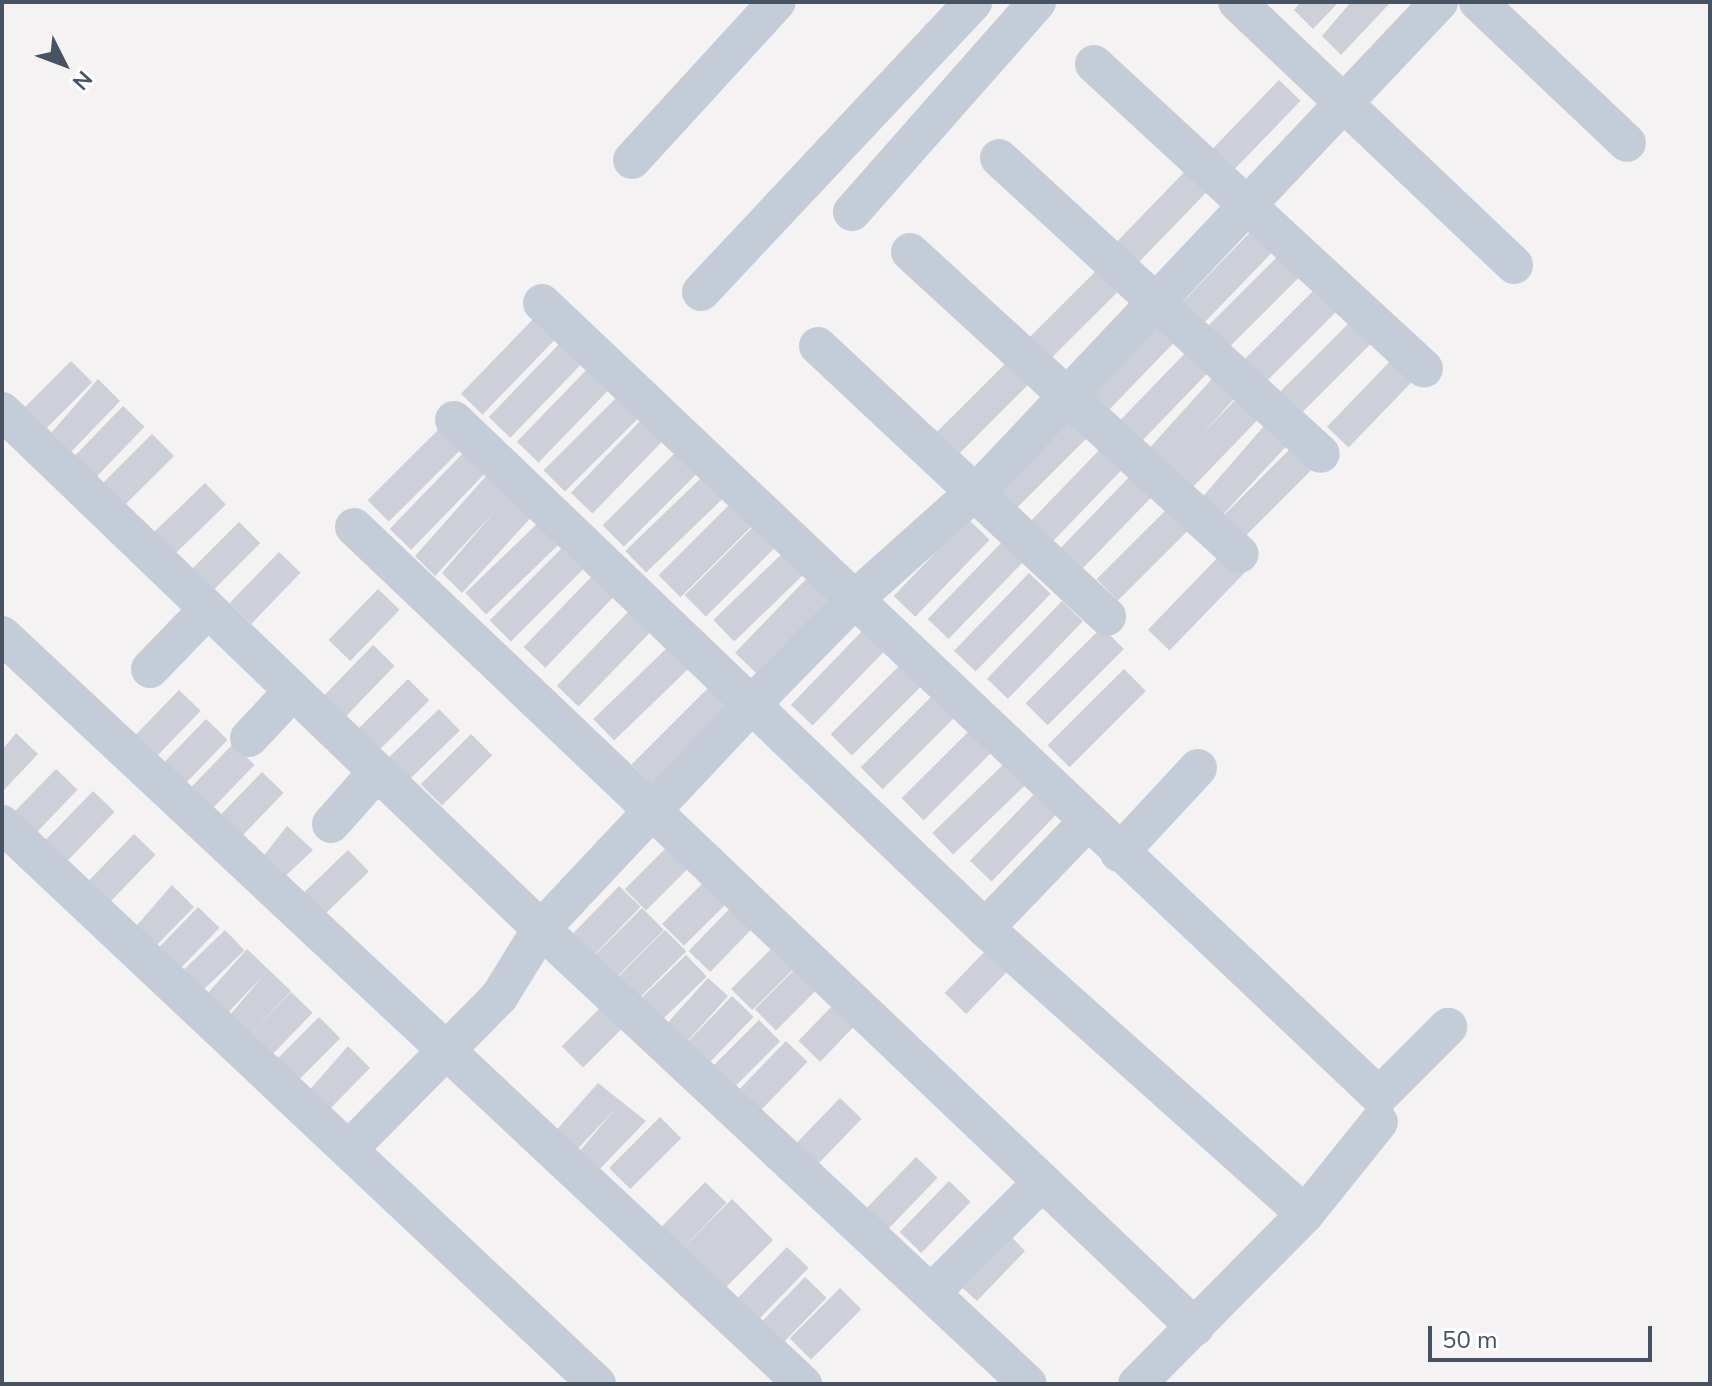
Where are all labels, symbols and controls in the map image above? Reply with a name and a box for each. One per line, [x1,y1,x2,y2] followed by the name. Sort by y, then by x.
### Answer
[24,24,104,104] north arrow
[65,64,98,96] text: N
[1432,1310,1656,1360] scale bar
[1442,1324,1498,1356] text: 50 m

